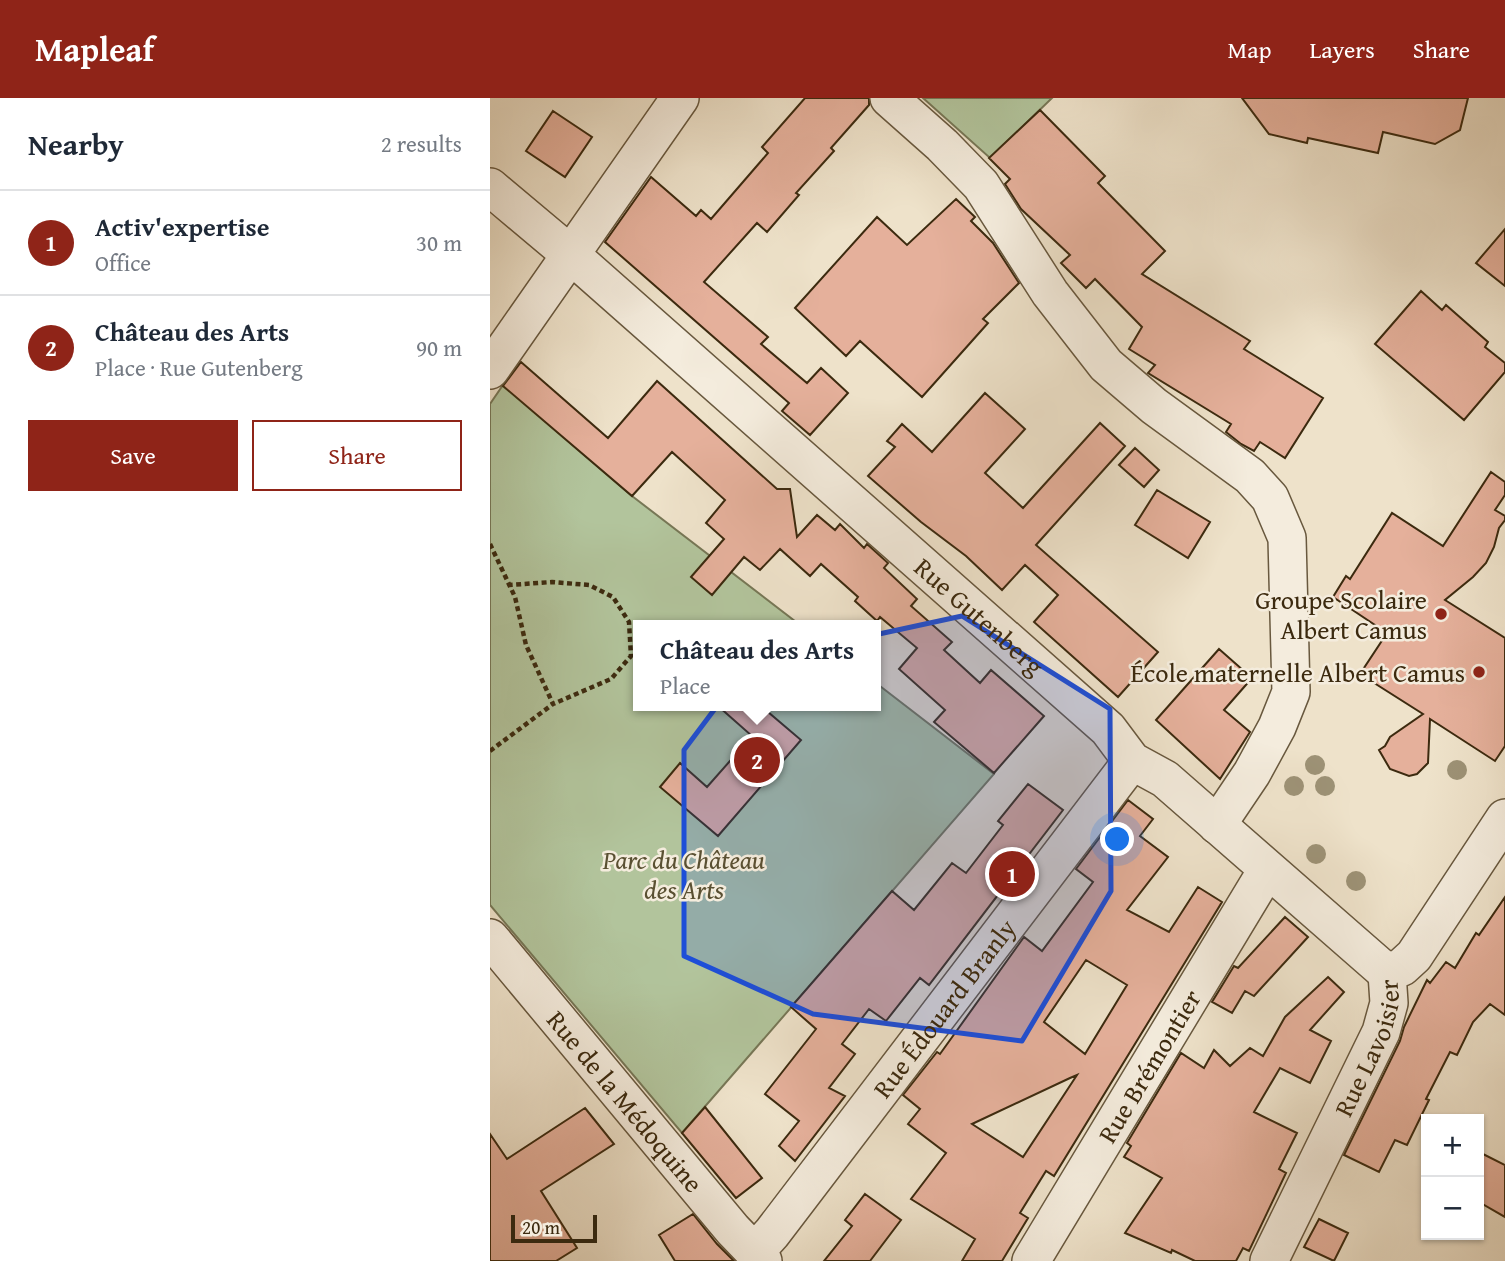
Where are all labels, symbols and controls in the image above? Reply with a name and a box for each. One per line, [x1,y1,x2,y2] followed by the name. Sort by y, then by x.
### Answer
[35,25,154,73] text: Mapleaf
[1228,32,1271,67] text: Map
[1309,32,1375,67] text: Layers
[1413,32,1470,67] text: Share
[28,122,124,166] text: Nearby
[381,127,462,160] text: 2 results
[95,207,270,246] text: Activ'expertise
[45,226,57,259] text: 1
[416,226,462,259] text: 30 m
[95,246,151,279] text: Office
[95,312,289,351] text: Château des Arts
[45,331,57,364] text: 2
[416,331,462,364] text: 90 m
[95,351,303,384] text: Place · Rue Gutenberg
[28,420,238,491] button: Save
[252,420,462,491] button: Share
[906,548,1053,684] street label: Rue Gutenberg
[1255,580,1427,649] place label: Groupe Scolaire Albert Camus
[1433,606,1449,622] marker: Groupe Scolaire Albert Camus
[633,620,881,711] popup
[660,630,854,669] text: Château des Arts
[1130,653,1465,692] place label: École maternelle Albert Camus
[1471,664,1487,680] marker: École maternelle Albert Camus
[660,669,711,702] text: Place
[734,734,780,786] pin: 2
[1100,822,1134,856] your location
[602,840,765,909] park label: Parc du Château des Arts
[989,848,1035,900] pin: 1
[863,910,1025,1106] street label: Rue Édouard Branly
[1323,978,1408,1123] street label: Rue Lavoisier
[1087,981,1210,1150] street label: Rue Brémontier
[538,1001,713,1201] street label: Rue de la Médoquine
[1421,1114,1484,1240] map controls
[1421,1114,1484,1177] button: +
[1421,1177,1484,1240] button: −
[511,1212,597,1244] scale bar
[522,1213,560,1241] text: 20 m

